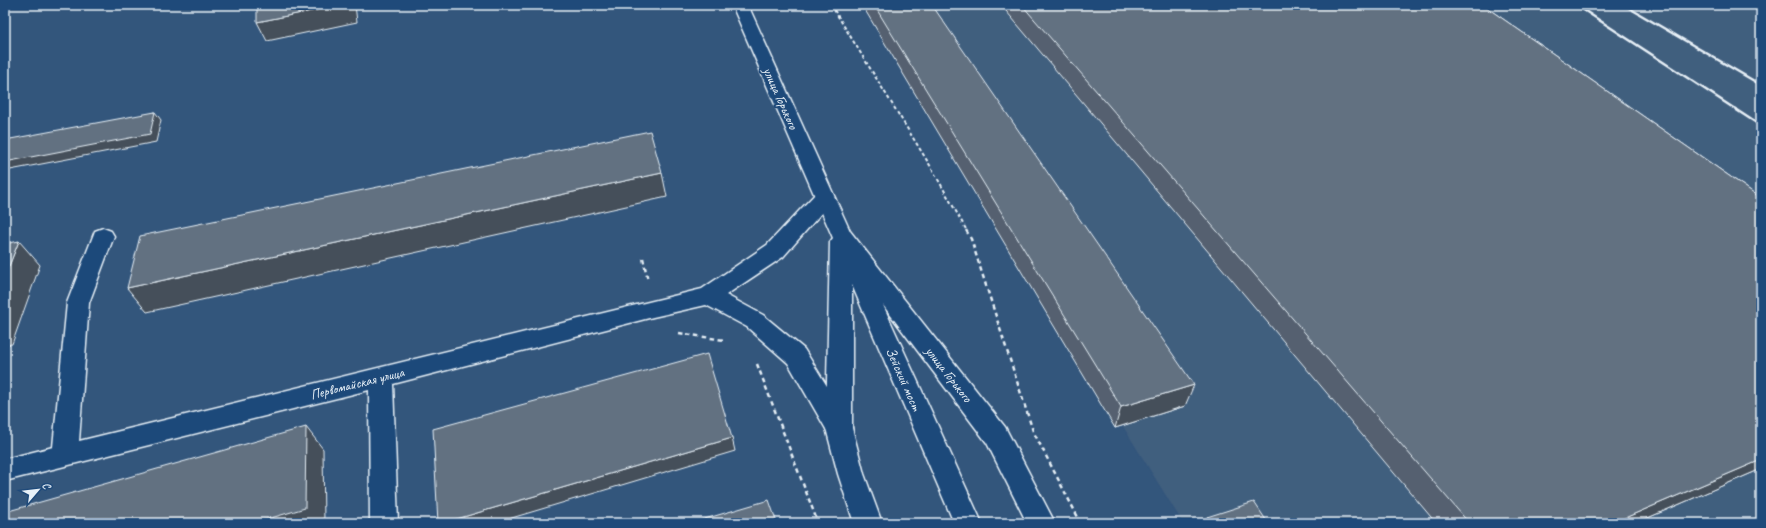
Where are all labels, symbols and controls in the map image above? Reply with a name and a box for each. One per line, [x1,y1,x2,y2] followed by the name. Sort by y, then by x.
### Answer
[759,64,802,133] street label: улица Горького
[921,342,976,407] street label: улица Горького
[882,345,926,415] street label: Зейский мост
[308,363,407,403] street label: Первомайская улица
[18,470,58,510] north arrow
[39,480,55,492] text: С

